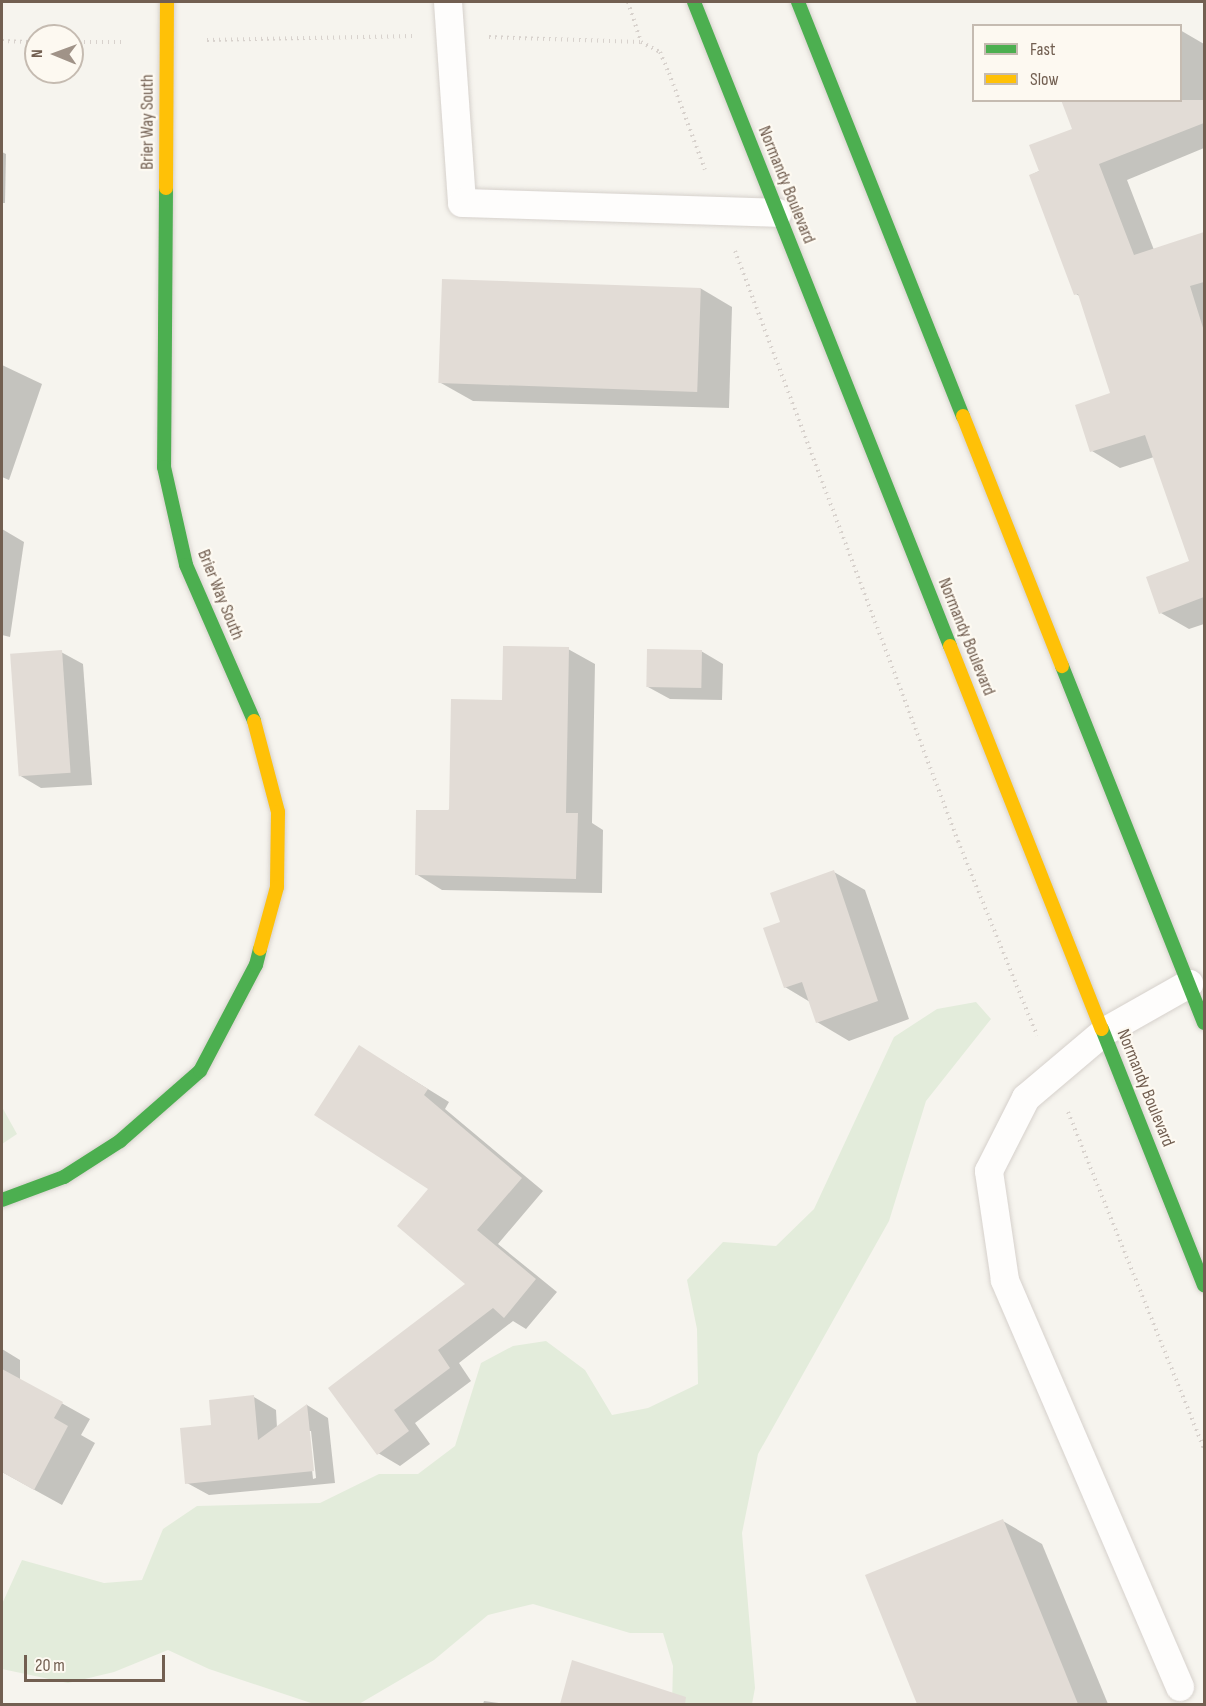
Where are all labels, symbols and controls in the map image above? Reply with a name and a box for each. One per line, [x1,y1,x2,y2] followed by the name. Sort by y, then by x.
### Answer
[24,24,84,84] north arrow
[972,24,1182,102] legend
[1030,39,1055,60] text: Fast
[28,49,47,58] text: N
[1030,69,1059,90] text: Slow
[137,74,159,170] street label: Brier Way South
[753,123,819,247] street label: Normandy Boulevard
[192,547,248,643] street label: Brier Way South
[933,575,999,699] street label: Normandy Boulevard
[1112,1026,1178,1150] street label: Normandy Boulevard
[27,1643,168,1681] scale bar
[35,1655,65,1676] text: 20 m

